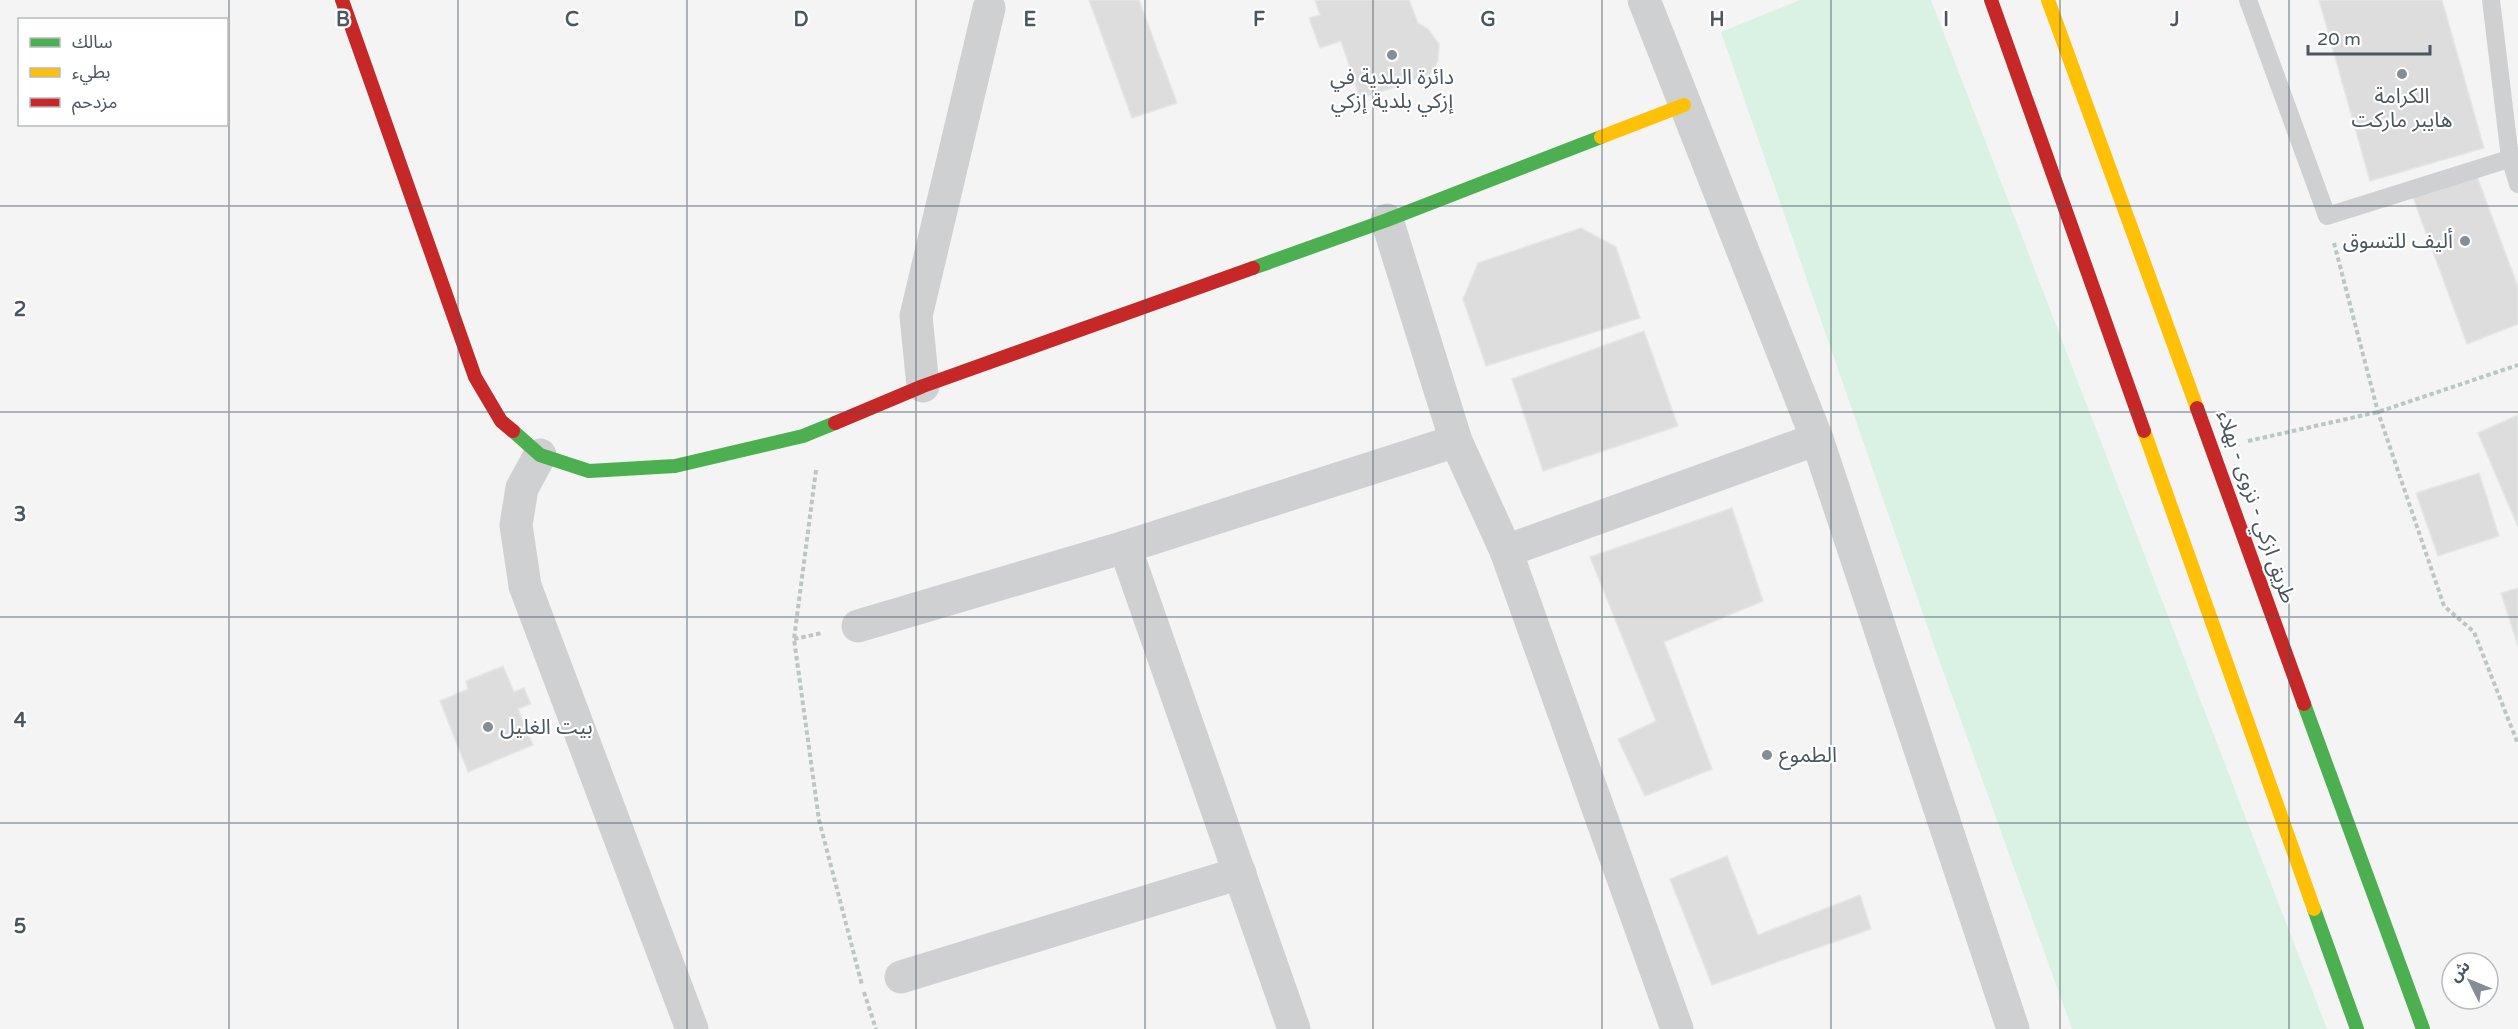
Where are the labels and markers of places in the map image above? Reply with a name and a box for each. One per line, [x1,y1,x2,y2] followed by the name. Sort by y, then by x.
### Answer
[1385,48,1399,62] marker: دائرة البلدية في إزكي بلدية إزكي
[1330,65,1454,116] place label: دائرة البلدية في إزكي بلدية إزكي
[2395,67,2409,81] marker: الكرامة هايبر ماركت
[2351,84,2453,133] place label: الكرامة هايبر ماركت
[2343,228,2453,254] place label: أليف للتسوق
[2458,234,2472,248] marker: أليف للتسوق
[500,715,593,740] place label: بيت الغليل
[481,720,495,734] marker: بيت الغليل
[1779,743,1837,770] place label: الطموع
[1760,748,1774,762] marker: الطموع

